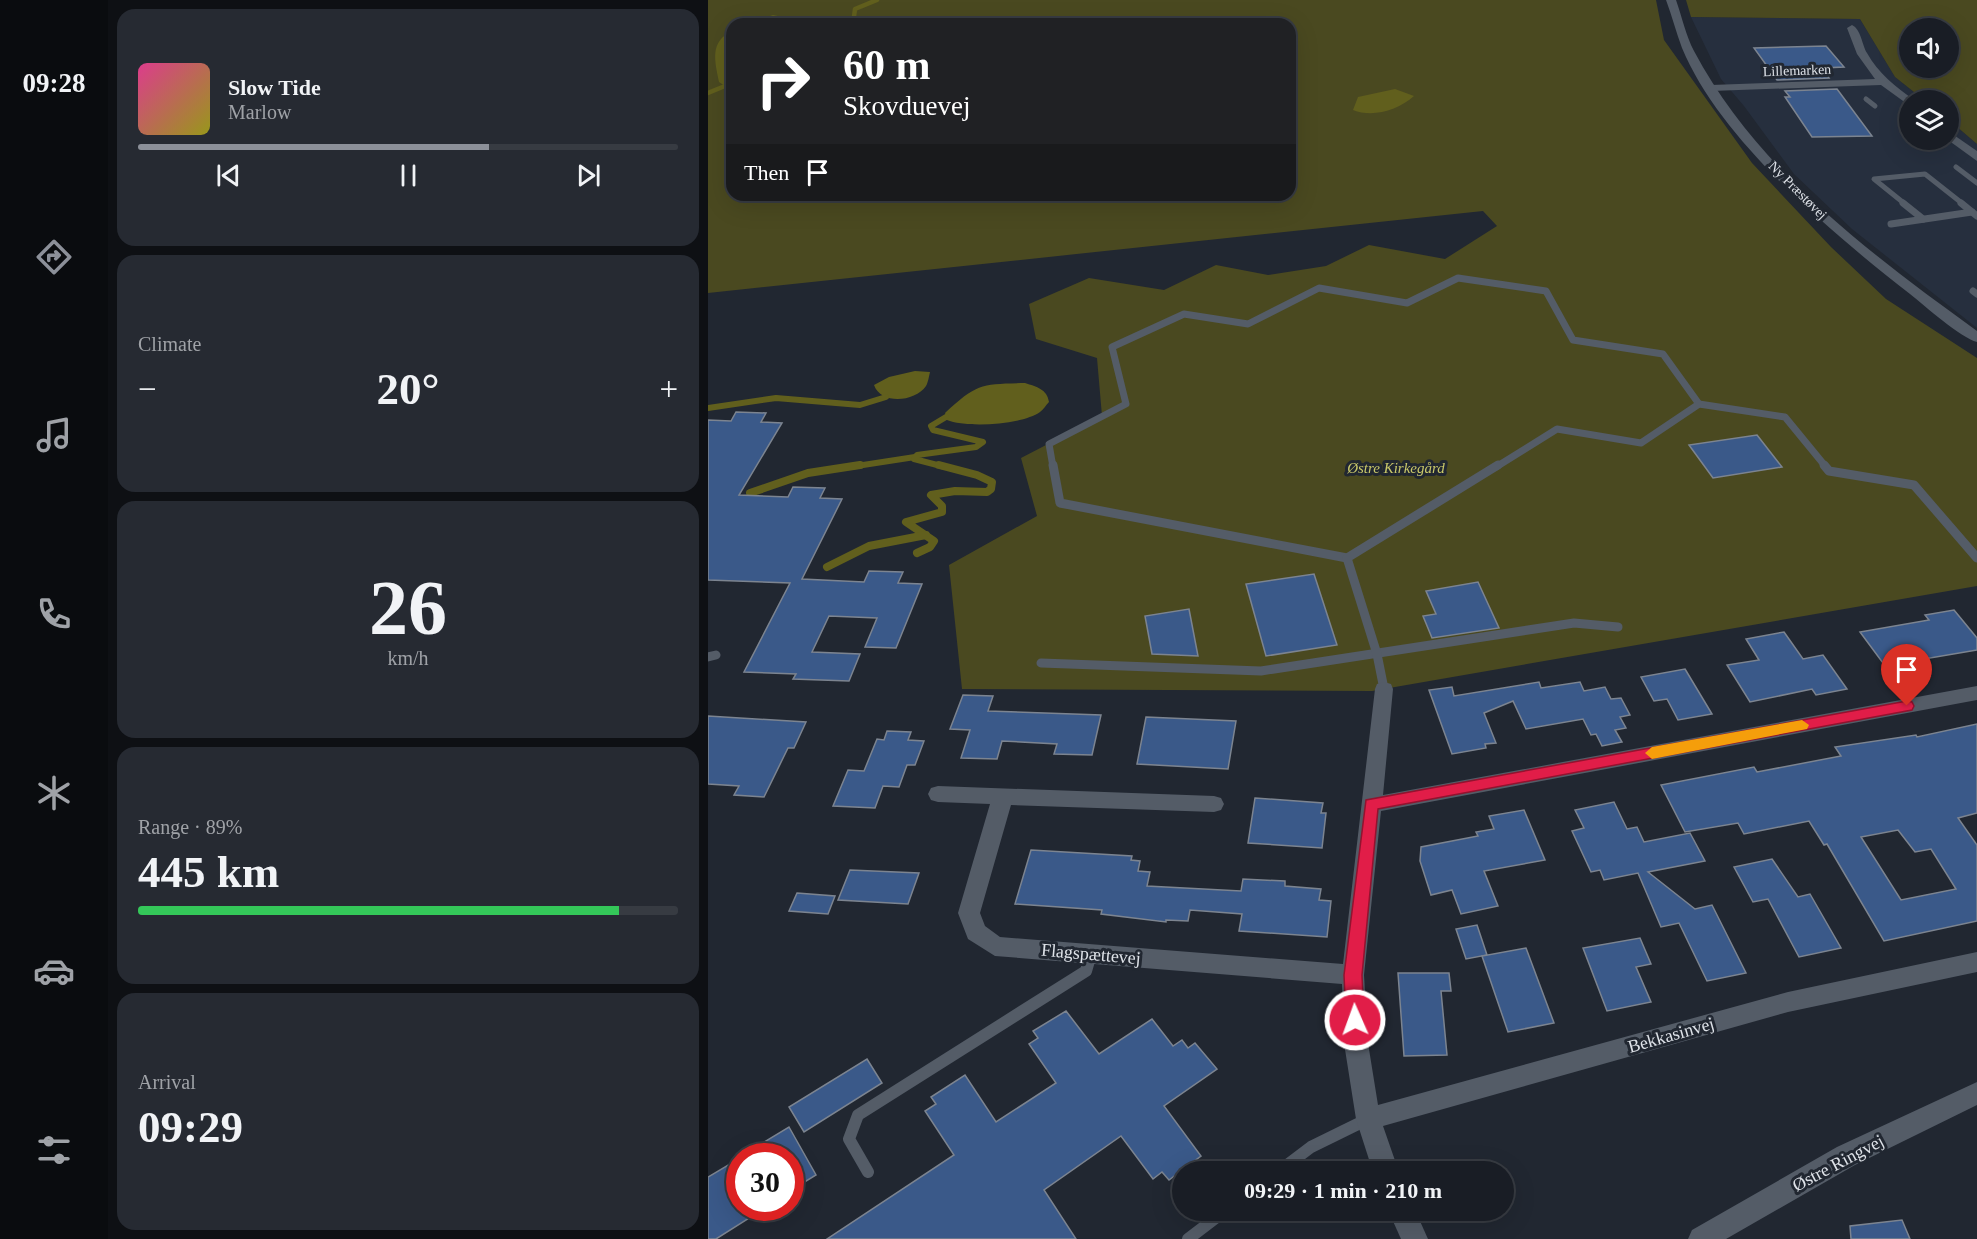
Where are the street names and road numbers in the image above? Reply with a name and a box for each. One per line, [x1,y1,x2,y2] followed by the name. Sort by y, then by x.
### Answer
[1763,62,1831,79] street label: Lillemarken
[1766,158,1830,222] street label: Ny Præstøvej
[1040,940,1142,968] street label: Flagspættevej
[1625,1013,1717,1057] street label: Bekkasinvej
[1789,1131,1887,1195] street label: Østre Ringvej

